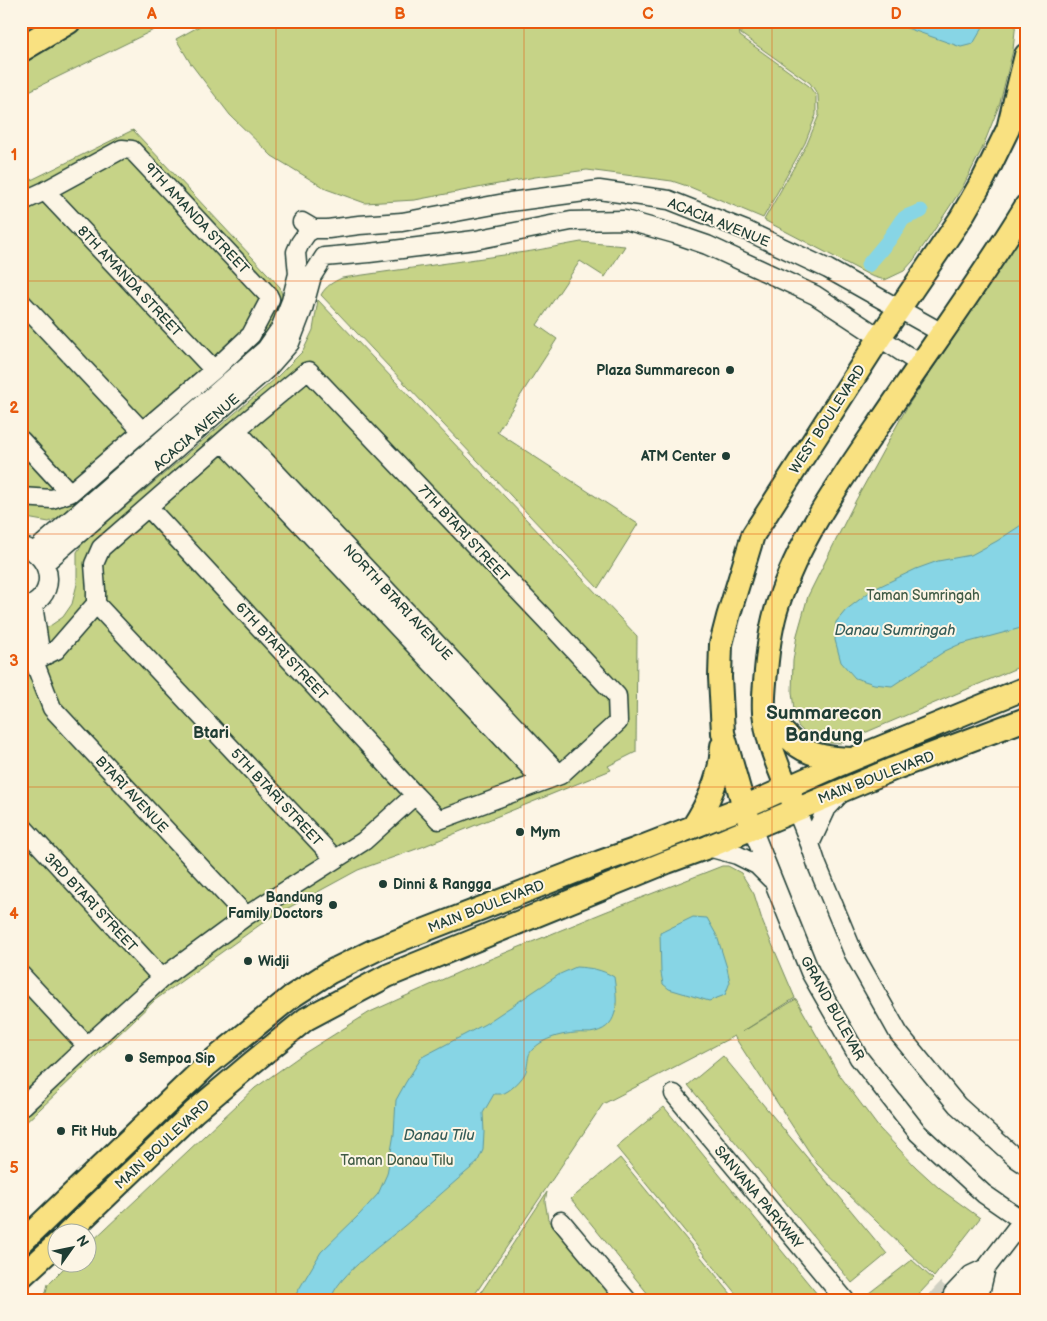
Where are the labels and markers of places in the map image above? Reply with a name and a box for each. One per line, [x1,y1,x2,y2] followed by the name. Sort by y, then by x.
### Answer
[596,362,720,379] place label: Plaza Summarecon
[724,364,736,376] marker: Plaza Summarecon
[640,448,716,465] place label: ATM Center
[720,450,732,462] marker: ATM Center
[530,824,560,841] place label: Mym
[514,826,526,838] marker: Mym
[393,876,491,893] place label: Dinni & Rangga
[377,878,389,890] marker: Dinni & Rangga
[228,889,323,922] place label: Bandung Family Doctors
[327,899,339,911] marker: Bandung Family Doctors
[258,953,289,970] place label: Widji
[242,955,254,967] marker: Widji
[139,1050,215,1067] place label: Sempoa Sip
[123,1052,135,1064] marker: Sempoa Sip
[71,1123,117,1140] place label: Fit Hub
[55,1125,67,1137] marker: Fit Hub

